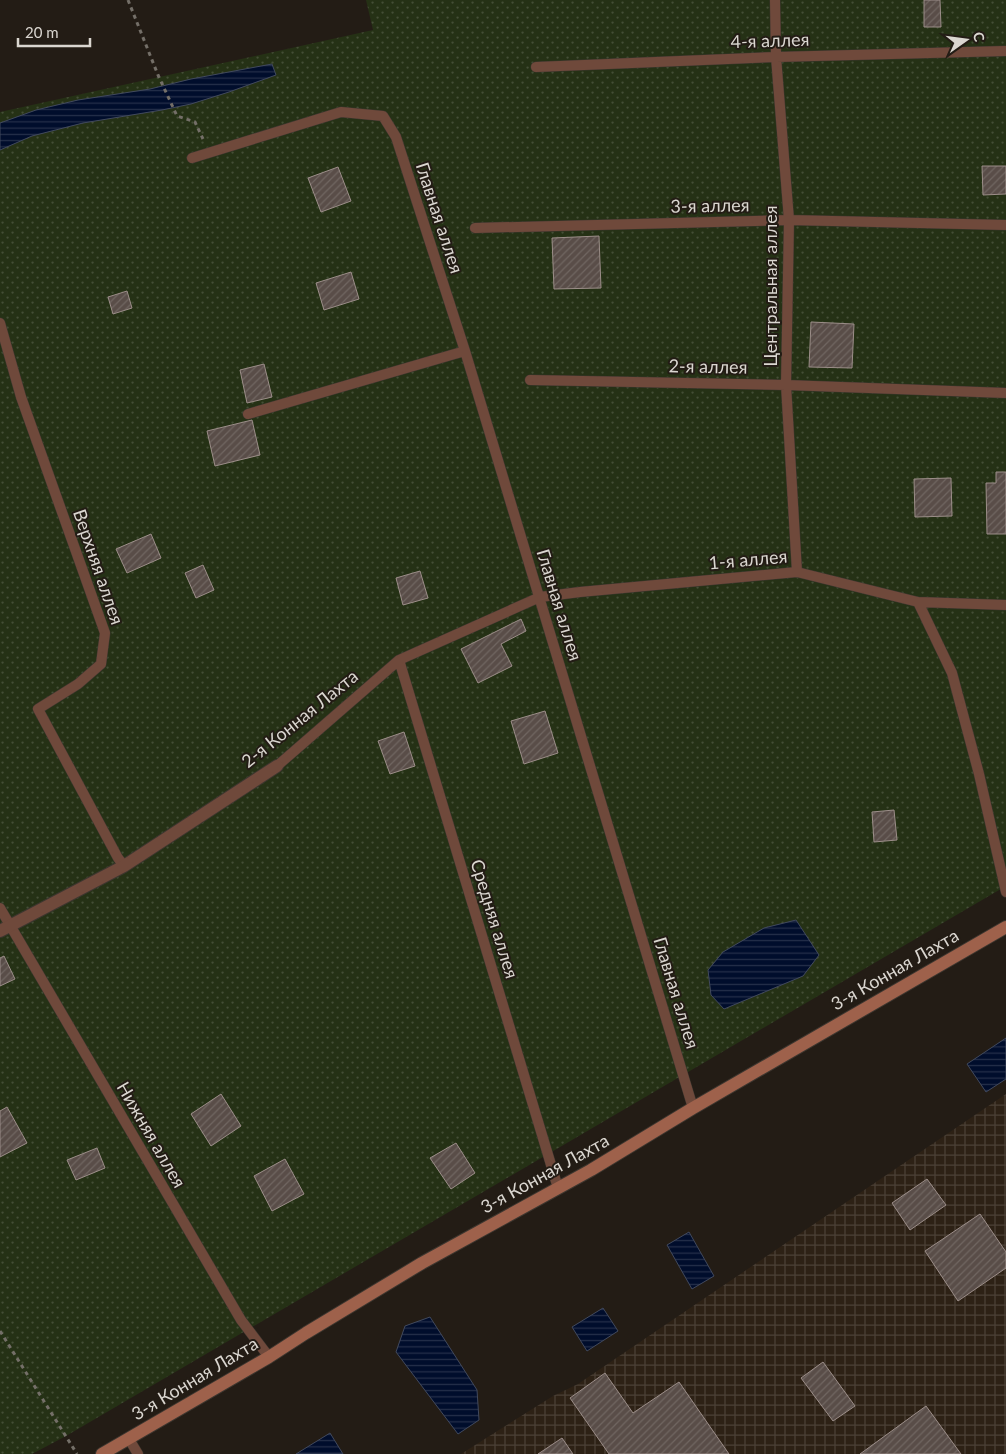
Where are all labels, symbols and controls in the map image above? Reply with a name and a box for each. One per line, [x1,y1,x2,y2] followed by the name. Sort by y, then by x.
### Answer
[18,15,90,47] scale bar
[941,15,991,65] north arrow
[25,23,59,41] text: 20 m
[730,28,810,52] street label: 4-я аллея
[970,30,989,44] text: С
[412,159,468,276] street label: Главная аллея
[670,193,750,217] street label: 3-я аллея
[759,205,781,367] street label: Центральная аллея
[668,354,748,378] street label: 2-я аллея
[69,506,129,627] street label: Верхняя аллея
[708,545,788,573] street label: 1-я аллея
[533,546,587,663] street label: Главная аллея
[237,665,362,772] street label: 2-я Конная Лахта
[466,856,524,981] street label: Средняя аллея
[827,924,962,1015] street label: 3-я Конная Лахта
[650,934,704,1051] street label: Главная аллея
[113,1077,191,1192] street label: Нижняя аллея
[476,1129,613,1218] street label: 3-я Конная Лахта
[127,1332,262,1425] street label: 3-я Конная Лахта

